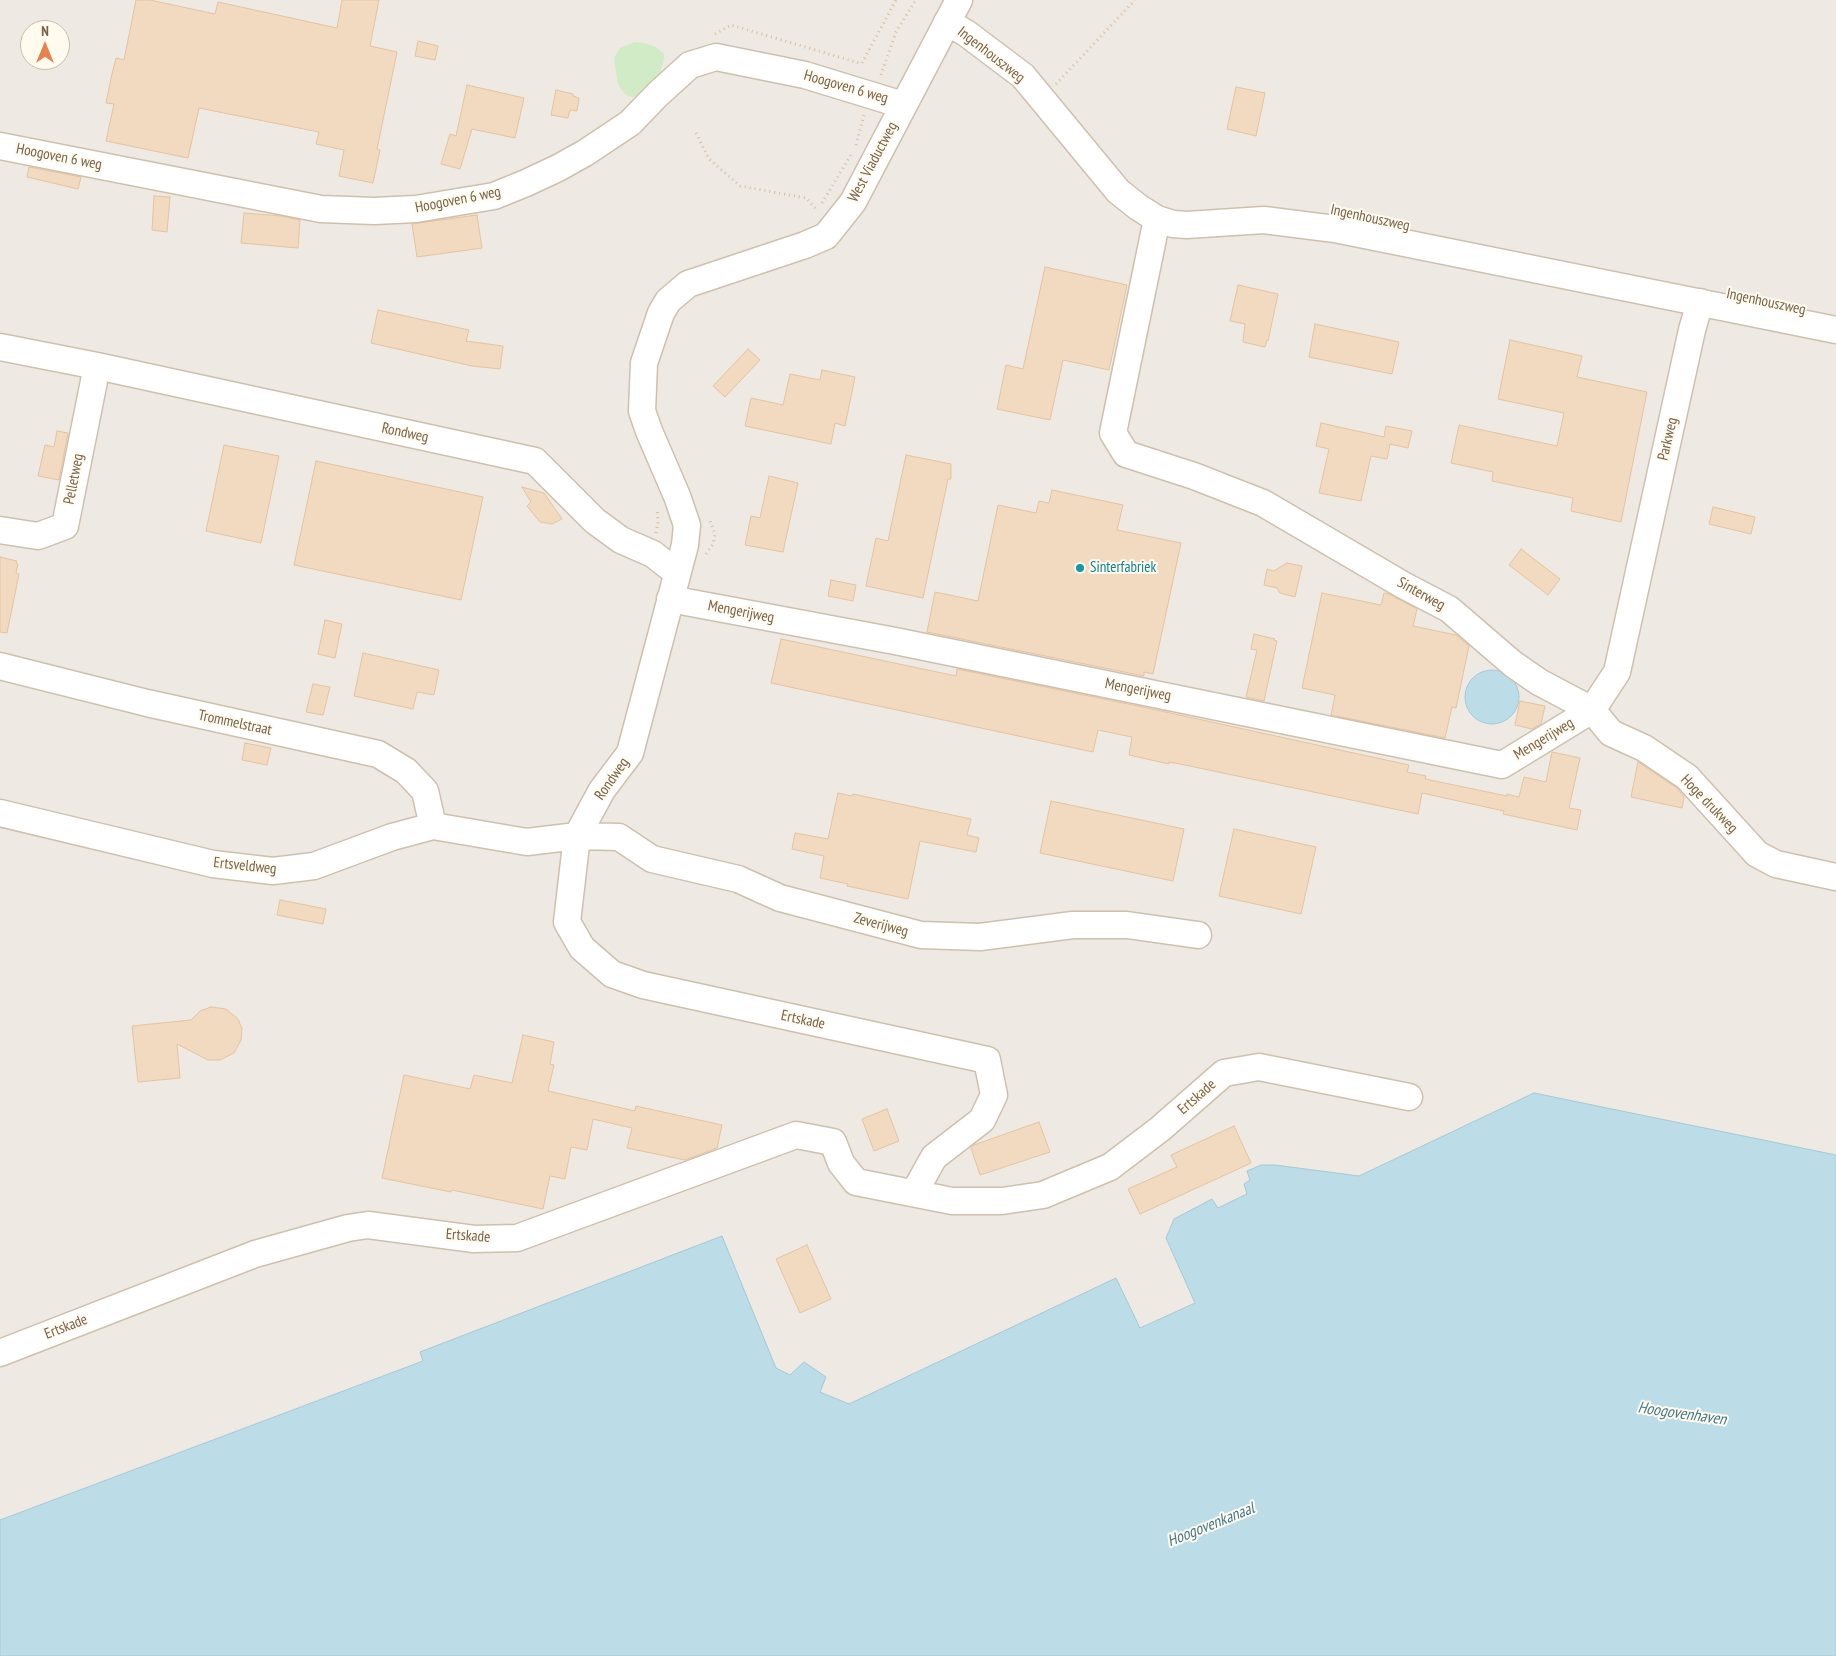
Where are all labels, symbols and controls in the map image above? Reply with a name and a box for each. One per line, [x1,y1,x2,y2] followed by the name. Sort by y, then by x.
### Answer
[20,20,70,70] north arrow
[41,22,49,40] text: N
[954,23,1028,87] street label: Ingenhouszweg
[802,66,890,108] street label: Hoogoven 6 weg
[844,119,902,205] street label: West Viaductweg
[15,140,103,174] street label: Hoogoven 6 weg
[414,183,502,217] street label: Hoogoven 6 weg
[1329,201,1411,235] street label: Ingenhouszweg
[1725,285,1807,319] street label: Ingenhouszweg
[1654,416,1682,462] street label: Parkweg
[380,419,430,447] street label: Rondweg
[60,452,88,506] street label: Pelletweg
[1090,559,1156,577] place label: Sinterfabriek
[1074,562,1086,574] marker: Sinterfabriek
[1394,574,1448,614] street label: Sinterweg
[706,597,776,627] street label: Mengerijweg
[1103,675,1173,705] street label: Mengerijweg
[197,706,273,740] street label: Trommelstraat
[1511,714,1577,764] street label: Mengerijweg
[591,754,633,804] street label: Rondweg
[1677,771,1741,837] street label: Hoge drukweg
[213,854,277,878] street label: Ertsveldweg
[852,909,910,941] street label: Zeverijweg
[779,1007,827,1033] street label: Ertskade
[1174,1076,1220,1118] street label: Ertskade
[445,1225,491,1247] street label: Ertskade
[42,1311,90,1343] street label: Ertskade
[1637,1398,1727,1430] water label: Hoogovenhaven
[1165,1499,1257,1551] water label: Hoogovenkanaal

